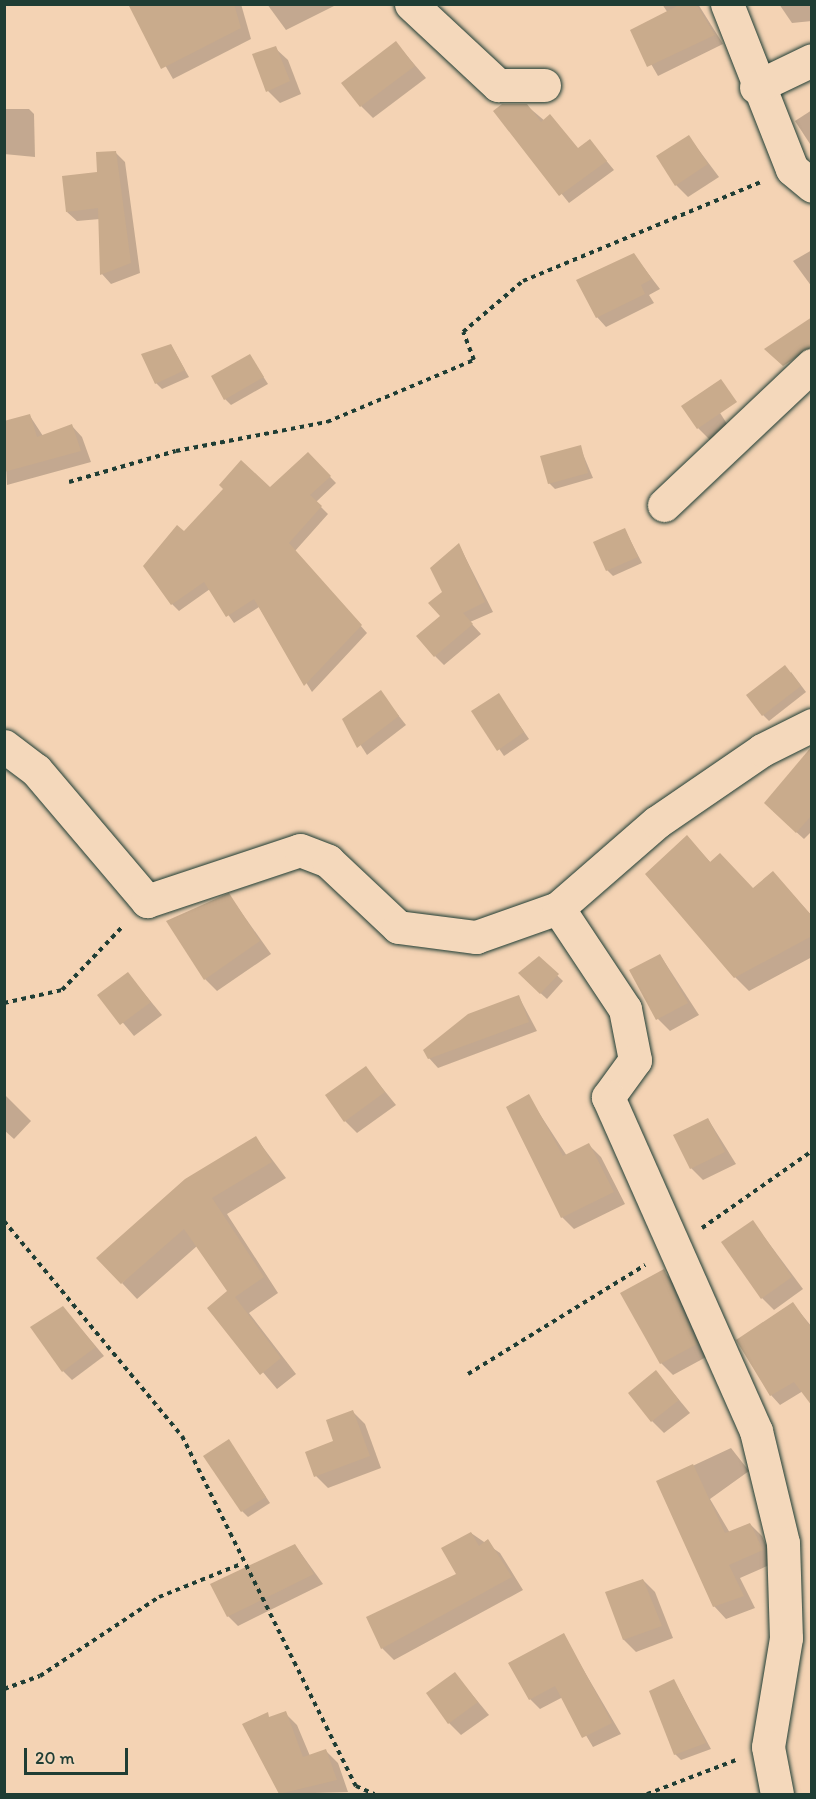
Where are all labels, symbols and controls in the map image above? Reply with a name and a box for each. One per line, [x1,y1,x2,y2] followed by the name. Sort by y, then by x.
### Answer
[27,1736,130,1774] scale bar
[35,1747,75,1769] text: 20 m

